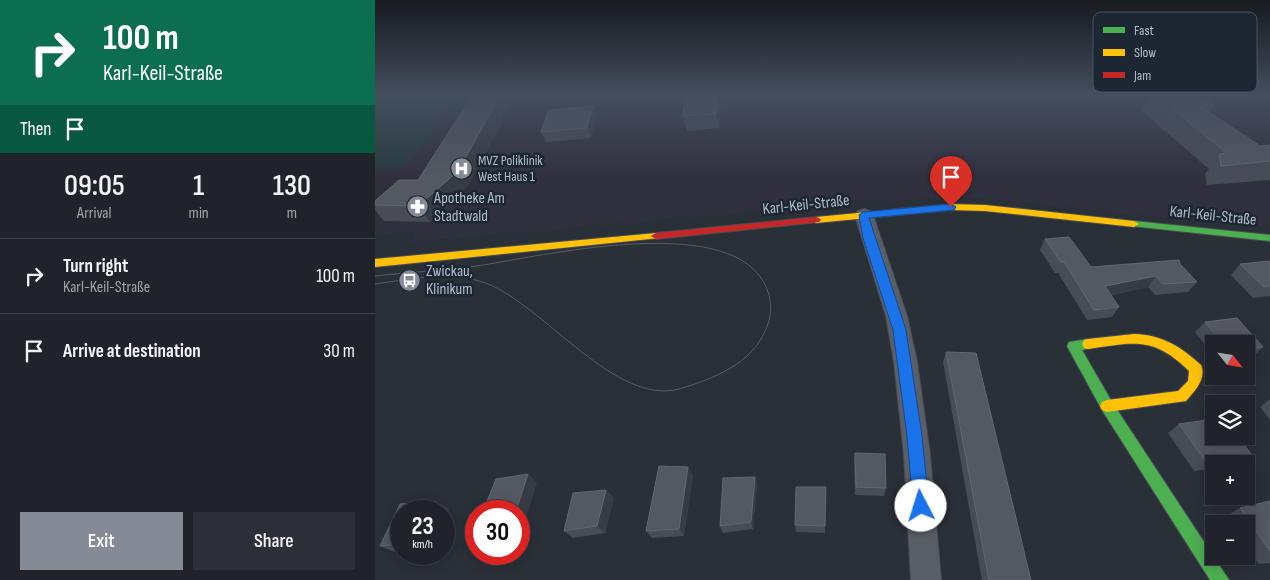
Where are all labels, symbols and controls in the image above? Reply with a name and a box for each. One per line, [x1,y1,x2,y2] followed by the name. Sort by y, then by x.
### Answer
[1093,12,1257,92] legend
[103,17,179,60] text: 100 m
[20,20,85,85] icon: right
[1134,22,1154,39] text: Fast
[1134,44,1156,61] text: Slow
[103,60,223,87] text: Karl-Keil-Straße
[1133,67,1151,84] text: Jam
[61,115,89,143] icon: arrive
[20,118,51,141] text: Then
[478,152,543,185] place label: MVZ Poliklinik West Haus 1
[450,156,474,180] hospital icon: MVZ Poliklinik West Haus 1
[930,156,972,207] pin
[937,163,965,191] icon: arrive
[64,168,125,204] text: 09:05
[193,168,204,204] text: 1
[273,168,311,204] text: 130
[433,189,505,226] place label: Apotheke Am Stadtwald
[762,191,850,219] street label: Karl-Keil-Straße
[406,195,430,219] pharmacy icon: Apotheke Am Stadtwald
[1169,202,1257,230] street label: Karl-Keil-Straße
[77,204,112,223] text: Arrival
[189,204,209,223] text: min
[287,204,297,223] text: m
[63,255,128,278] text: Turn right
[20,262,48,290] icon: right
[426,262,473,299] place label: Zwickau, Klinikum
[316,265,355,288] text: 100 m
[398,268,422,292] bus stop icon: Zwickau, Klinikum
[63,278,150,297] text: Karl-Keil-Straße
[1205,335,1255,385] north arrow
[1205,335,1255,565] map controls
[20,337,48,365] icon: arrive
[63,340,201,363] text: Arrive at destination
[323,340,355,363] text: 30 m
[1205,395,1255,445] button: layers
[1205,455,1255,505] button: +
[894,479,946,531] position arrow
[465,500,530,565] speed limit sign: 30
[411,511,434,542] text: 23
[20,512,183,570] button: Exit
[193,512,355,570] button: Share
[1205,515,1255,565] button: −
[412,537,433,552] text: km/h

